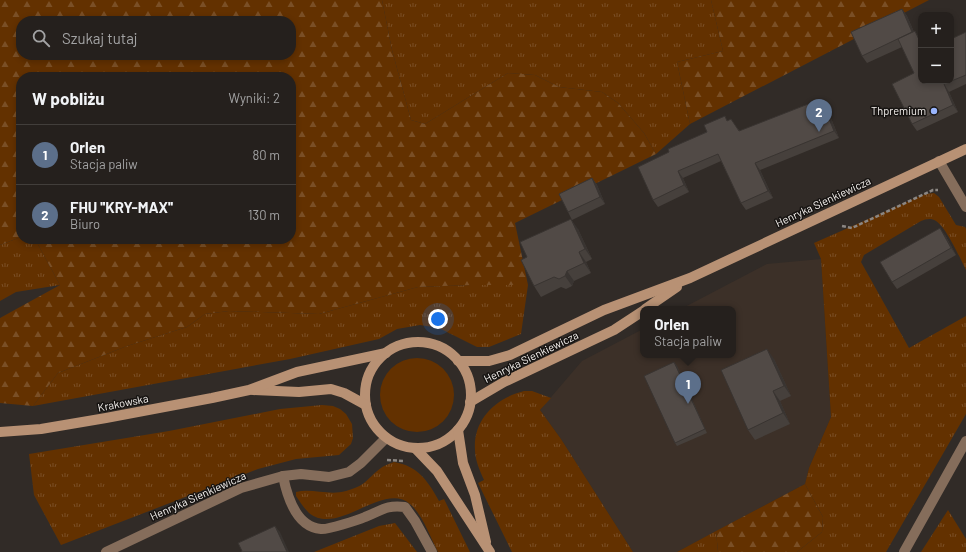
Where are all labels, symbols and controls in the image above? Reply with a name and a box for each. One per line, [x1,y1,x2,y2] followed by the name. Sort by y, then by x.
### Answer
[918,12,954,84] map controls
[918,12,954,48] button: +
[16,16,296,60] search box
[30,27,52,49] icon: search
[62,29,138,47] text: Szukaj tutaj
[918,48,954,84] button: −
[32,88,105,108] text: W pobliżu
[229,90,280,106] text: Wyniki: 2
[806,99,832,132] pin: 2
[871,104,926,117] place label: Thpremium
[929,106,939,116] marker: Thpremium
[70,138,105,156] text: Orlen
[43,147,47,163] text: 1
[253,147,280,163] text: 80 m
[70,156,138,172] text: Stacja paliw
[773,174,873,229] street label: Henryka Sienkiewicza
[70,198,173,216] text: FHU ''KRY-MAX''
[41,207,49,223] text: 2
[248,207,280,223] text: 130 m
[70,216,100,232] text: Biuro
[640,306,736,358] popup
[428,309,448,329] your location
[654,315,689,333] text: Orlen
[481,328,580,385] street label: Henryka Sienkiewicza
[654,333,722,349] text: Stacja paliw
[675,371,701,404] pin: 1
[96,391,149,414] street label: Krakowska
[148,469,248,523] street label: Henryka Sienkiewicza

